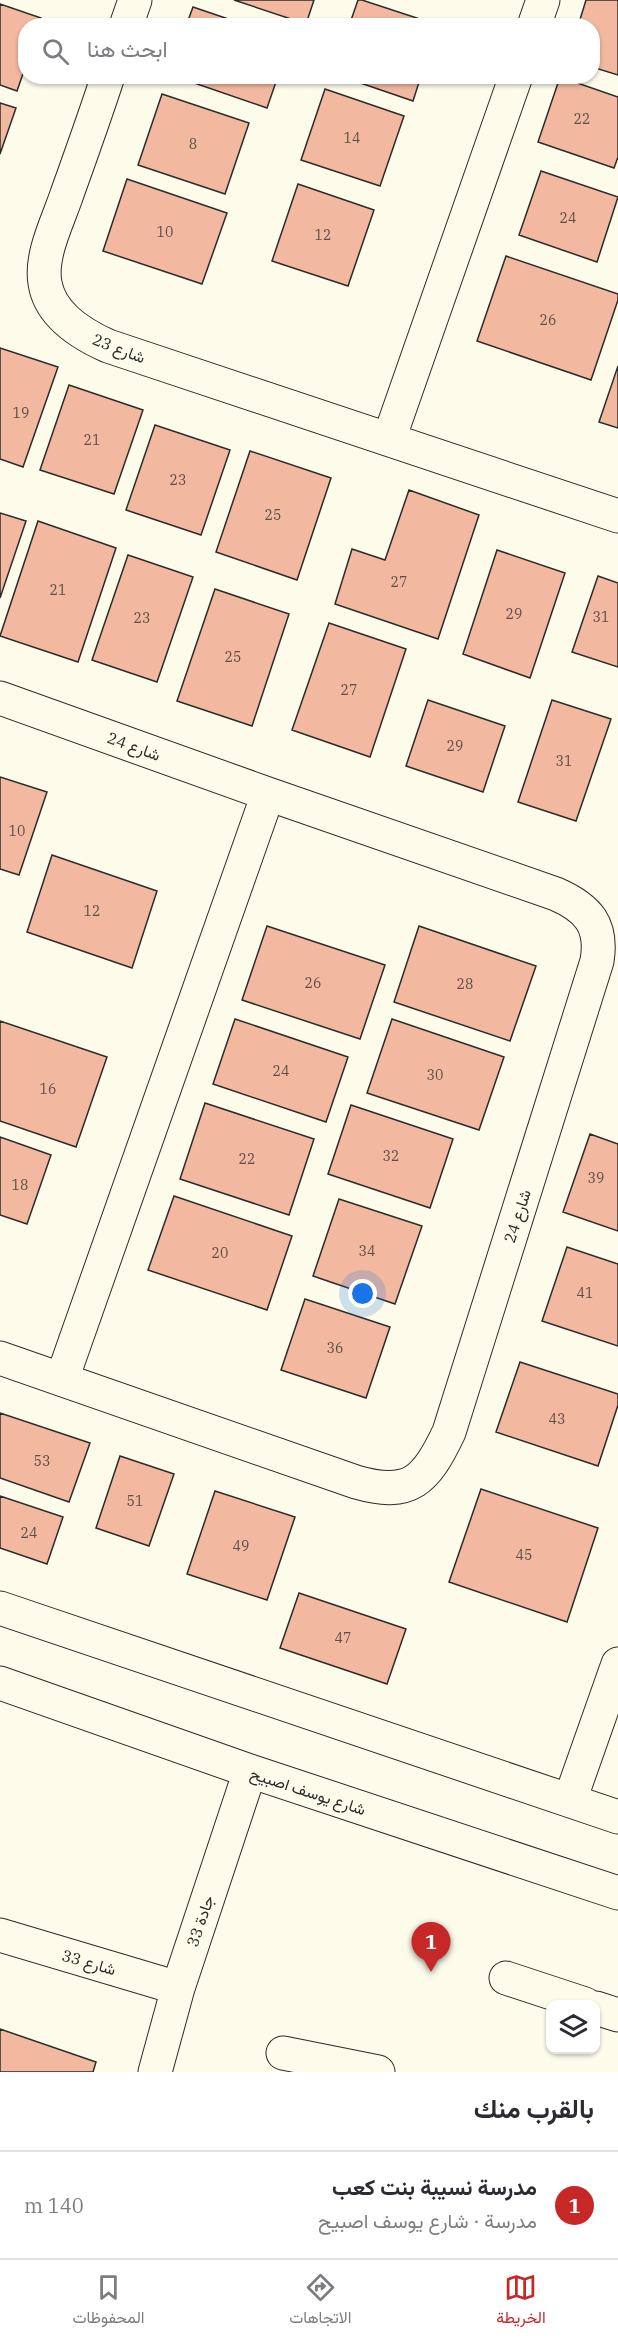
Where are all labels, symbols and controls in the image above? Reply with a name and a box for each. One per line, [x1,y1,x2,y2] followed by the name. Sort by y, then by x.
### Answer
[18,18,600,84] search box
[87,34,168,63] text: ابحث هنا
[39,35,72,68] icon: search
[574,110,590,128] house number: 22
[344,129,360,147] house number: 14
[189,135,197,153] house number: 8
[560,209,576,227] house number: 24
[157,223,173,241] house number: 10
[315,226,331,244] house number: 12
[540,311,556,329] house number: 26
[89,329,148,369] street label: شارع 23
[13,404,29,422] house number: 19
[84,431,100,449] house number: 21
[170,471,186,489] house number: 23
[265,506,281,524] house number: 25
[391,573,407,591] house number: 27
[50,581,66,599] house number: 21
[506,605,522,623] house number: 29
[593,608,609,626] house number: 31
[134,609,150,627] house number: 23
[225,648,241,666] house number: 25
[341,681,357,699] house number: 27
[104,727,163,767] street label: شارع 24
[447,737,463,755] house number: 29
[556,752,572,770] house number: 31
[9,822,25,840] house number: 10
[84,902,100,920] house number: 12
[305,974,321,992] house number: 26
[457,975,473,993] house number: 28
[273,1062,289,1080] house number: 24
[427,1066,443,1084] house number: 30
[40,1080,56,1098] house number: 16
[383,1147,399,1165] house number: 32
[239,1150,255,1168] house number: 22
[588,1169,604,1187] house number: 39
[12,1176,28,1194] house number: 18
[499,1187,537,1246] street label: شارع 24
[359,1242,375,1260] house number: 34
[212,1244,228,1262] house number: 20
[348,1279,377,1308] your location
[577,1284,593,1302] house number: 41
[327,1339,343,1357] house number: 36
[549,1410,565,1428] house number: 43
[34,1452,50,1470] house number: 53
[127,1492,143,1510] house number: 51
[21,1524,37,1542] house number: 24
[233,1537,249,1555] house number: 49
[516,1546,532,1564] house number: 45
[335,1629,351,1647] house number: 47
[247,1763,368,1821] street label: شارع يوسف اصبيح
[182,1892,218,1949] street label: جادة 33
[412,1922,450,1972] pin: 1
[59,1945,118,1981] street label: شارع 33
[546,2000,600,2054] map controls
[546,2000,600,2054] button: layers
[474,2091,594,2125] text: بالقرب منك
[332,2172,537,2201] text: مدرسة نسيبة بنت كعب
[24,2192,84,2219] text: 140 m
[569,2192,581,2219] text: 1
[318,2207,537,2234] text: مدرسة · شارع يوسف اصبيح
[72,2271,145,2332] tab: المحفوظات
[289,2271,351,2332] tab: الاتجاهات
[496,2271,546,2332] tab: الخريطة

